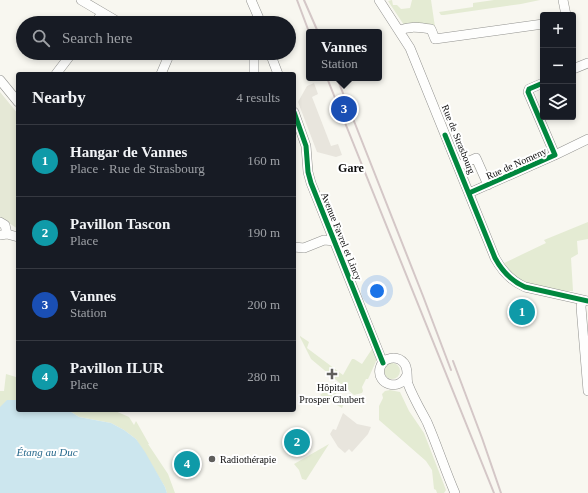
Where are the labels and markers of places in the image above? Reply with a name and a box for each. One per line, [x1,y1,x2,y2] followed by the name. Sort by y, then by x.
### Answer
[331,94,357,124] pin: 3
[509,297,535,327] pin: 1
[326,368,338,380] marker: Hôpital Prosper Chubert
[299,382,365,405] place label: Hôpital Prosper Chubert
[284,427,310,457] pin: 2
[174,449,200,479] pin: 4
[207,454,217,464] marker: Radiothérapie
[220,454,277,465] place label: Radiothérapie

